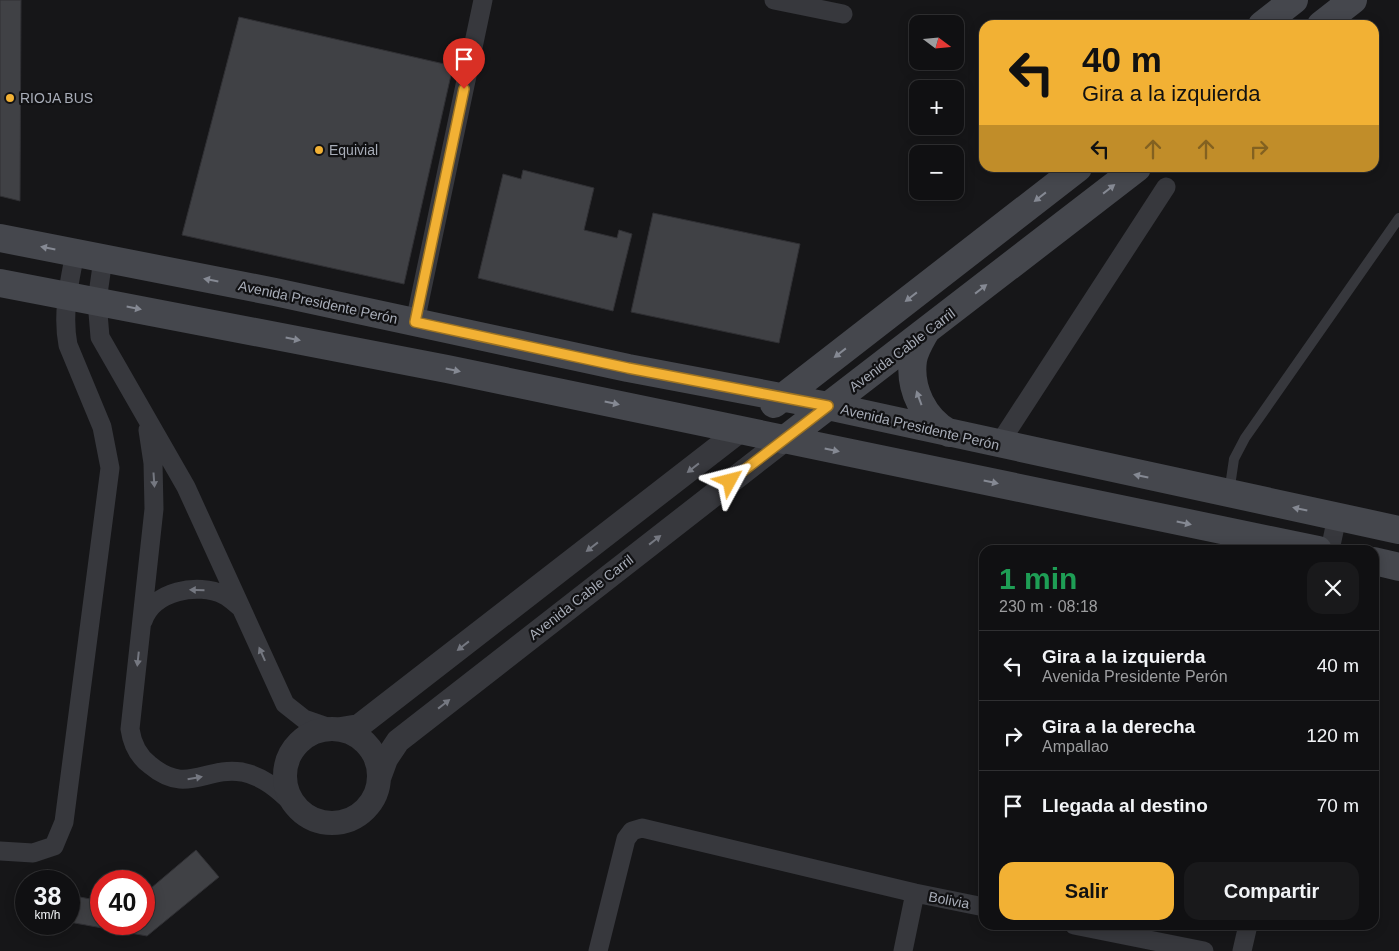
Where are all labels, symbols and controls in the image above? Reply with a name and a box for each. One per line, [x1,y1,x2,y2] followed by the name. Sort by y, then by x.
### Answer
[909,15,964,70] north arrow
[909,15,964,200] map controls
[443,38,485,89] pin
[999,40,1064,105] icon: left
[1082,40,1162,79] text: 40 m
[450,45,478,73] icon: arrive
[909,80,964,135] button: +
[1082,81,1261,106] text: Gira a la izquierda
[20,90,93,106] place label: RIOJA BUS
[4,92,16,104] marker: RIOJA BUS
[1086,135,1114,163] icon: left
[1139,135,1167,163] icon: ahead
[1192,135,1220,163] icon: ahead
[1245,135,1273,163] icon: right
[329,142,378,158] place label: Equivial
[313,144,325,156] marker: Equivial
[909,145,964,200] button: −
[1102,184,1115,195] one-way arrow
[1034,192,1047,203] one-way arrow
[39,243,55,251] one-way arrow
[204,276,219,284] one-way arrow
[237,277,399,327] street label: Avenida Presidente Perón
[974,284,988,294] one-way arrow
[905,292,918,302] one-way arrow
[126,305,142,313] one-way arrow
[846,305,958,395] street label: Avenida Cable Carril
[286,335,301,343] one-way arrow
[833,348,847,358] one-way arrow
[445,366,461,374] one-way arrow
[915,391,922,406] one-way arrow
[605,399,621,407] one-way arrow
[839,401,1001,453] street label: Avenida Presidente Perón
[824,446,840,454] one-way arrow
[703,454,755,506] position arrow
[686,463,700,473] one-way arrow
[1132,471,1148,479] one-way arrow
[150,472,158,488] one-way arrow
[983,478,999,486] one-way arrow
[1292,505,1307,513] one-way arrow
[1177,519,1192,527] one-way arrow
[648,535,662,545] one-way arrow
[585,542,598,552] one-way arrow
[526,551,636,643] street label: Avenida Cable Carril
[999,562,1077,595] text: 1 min
[1307,562,1359,614] button: close
[189,586,205,594] one-way arrow
[999,598,1098,615] text: 230 m · 08:18
[457,641,470,652] one-way arrow
[1042,646,1206,667] text: Gira a la izquierda
[258,647,266,661] one-way arrow
[134,651,142,667] one-way arrow
[999,652,1027,680] icon: left
[1317,655,1359,676] text: 40 m
[1042,668,1228,685] text: Avenida Presidente Perón
[437,699,450,710] one-way arrow
[1042,716,1195,737] text: Gira a la derecha
[999,722,1027,750] icon: right
[1306,725,1359,746] text: 120 m
[1042,738,1109,755] text: Ampallao
[188,774,204,782] one-way arrow
[999,792,1027,820] icon: arrive
[1042,795,1208,816] text: Llegada al destino
[1317,795,1359,816] text: 70 m
[999,862,1174,920] button: Salir
[1184,862,1359,920] button: Compartir
[90,870,155,935] speed limit sign: 40
[34,882,61,910] text: 38
[927,888,971,912] street label: Bolivia
[34,908,61,922] text: km/h

